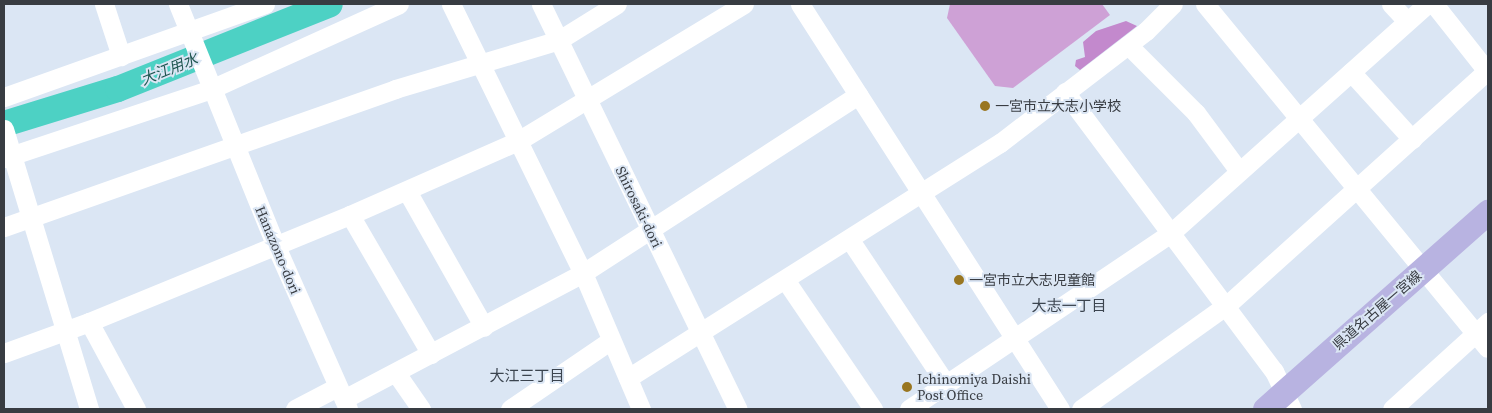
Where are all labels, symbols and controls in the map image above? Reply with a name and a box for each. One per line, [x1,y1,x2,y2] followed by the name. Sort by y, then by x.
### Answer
[138,49,200,89] water label: 大江用水
[995,98,1121,114] place label: 一宮市立大志小学校
[979,100,991,112] marker: 一宮市立大志小学校
[612,164,666,250] street label: Shirosaki-dori
[252,203,304,297] street label: Hanazono-dori
[1329,267,1425,353] street label: 県道名古屋一宮線
[969,272,1095,288] place label: 一宮市立大志児童館
[953,274,965,286] marker: 一宮市立大志児童館
[1032,297,1106,315] district label: 大志一丁目
[490,367,564,385] district label: 大江三丁目
[917,371,1031,404] place label: Ichinomiya Daishi Post Office
[901,381,913,393] marker: Ichinomiya Daishi Post Office

